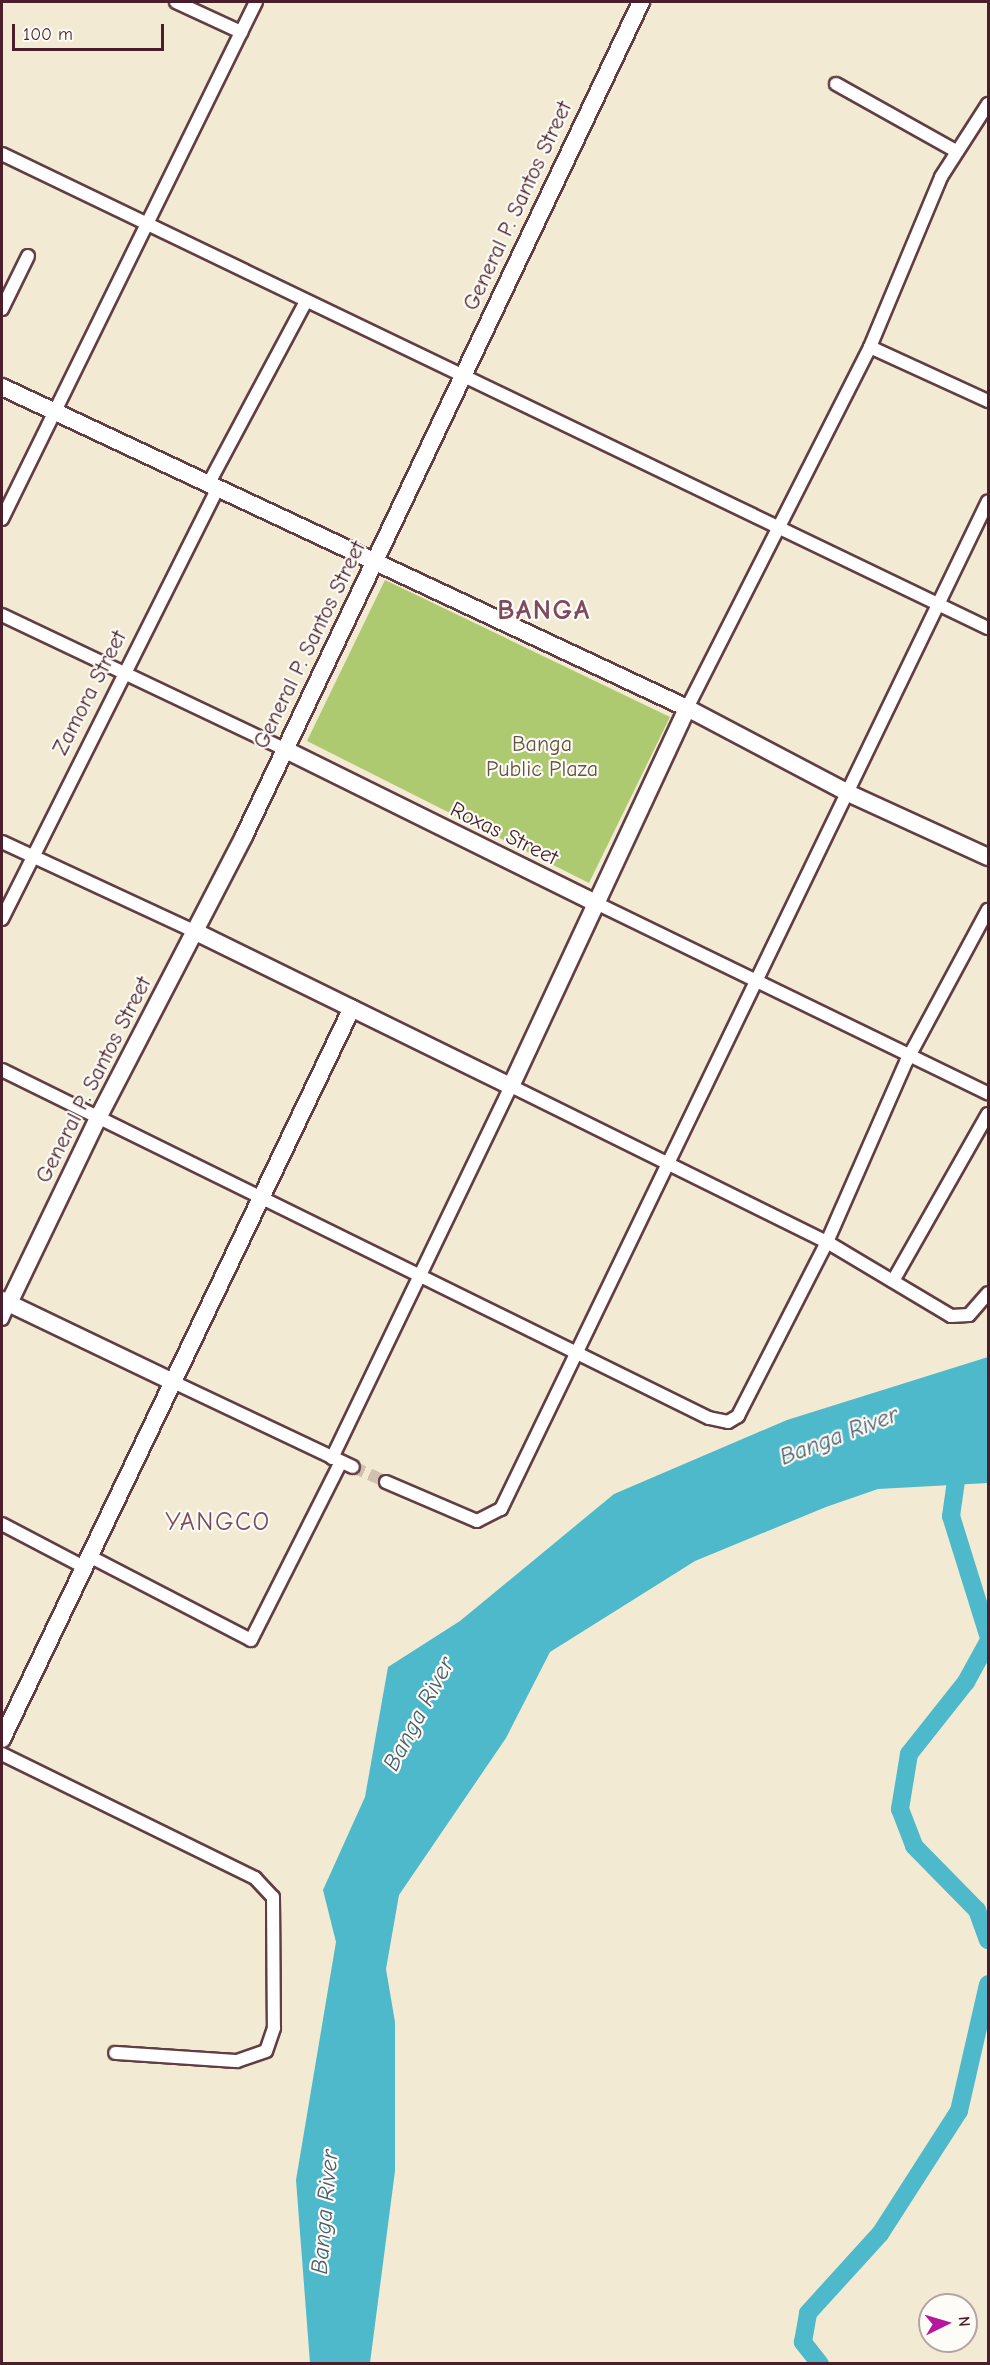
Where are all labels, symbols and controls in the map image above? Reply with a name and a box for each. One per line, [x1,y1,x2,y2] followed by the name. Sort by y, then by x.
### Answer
[15,12,166,50] scale bar
[23,24,73,45] text: 100 m
[458,97,578,315] street label: General P. Santos Street
[248,537,372,753] street label: General P. Santos Street
[497,593,591,627] district label: BANGA
[47,626,133,760] street label: Zamora Street
[486,731,598,782] park label: Banga Public Plaza
[446,797,562,871] street label: Roxas Street
[31,973,157,1187] street label: General P. Santos Street
[776,1400,902,1472] water label: Banga River
[165,1507,271,1539] district label: YANGCO
[377,1652,461,1776] water label: Banga River
[305,2149,345,2275] water label: Banga River
[918,2293,978,2353] north arrow
[955,2316,973,2328] text: N

